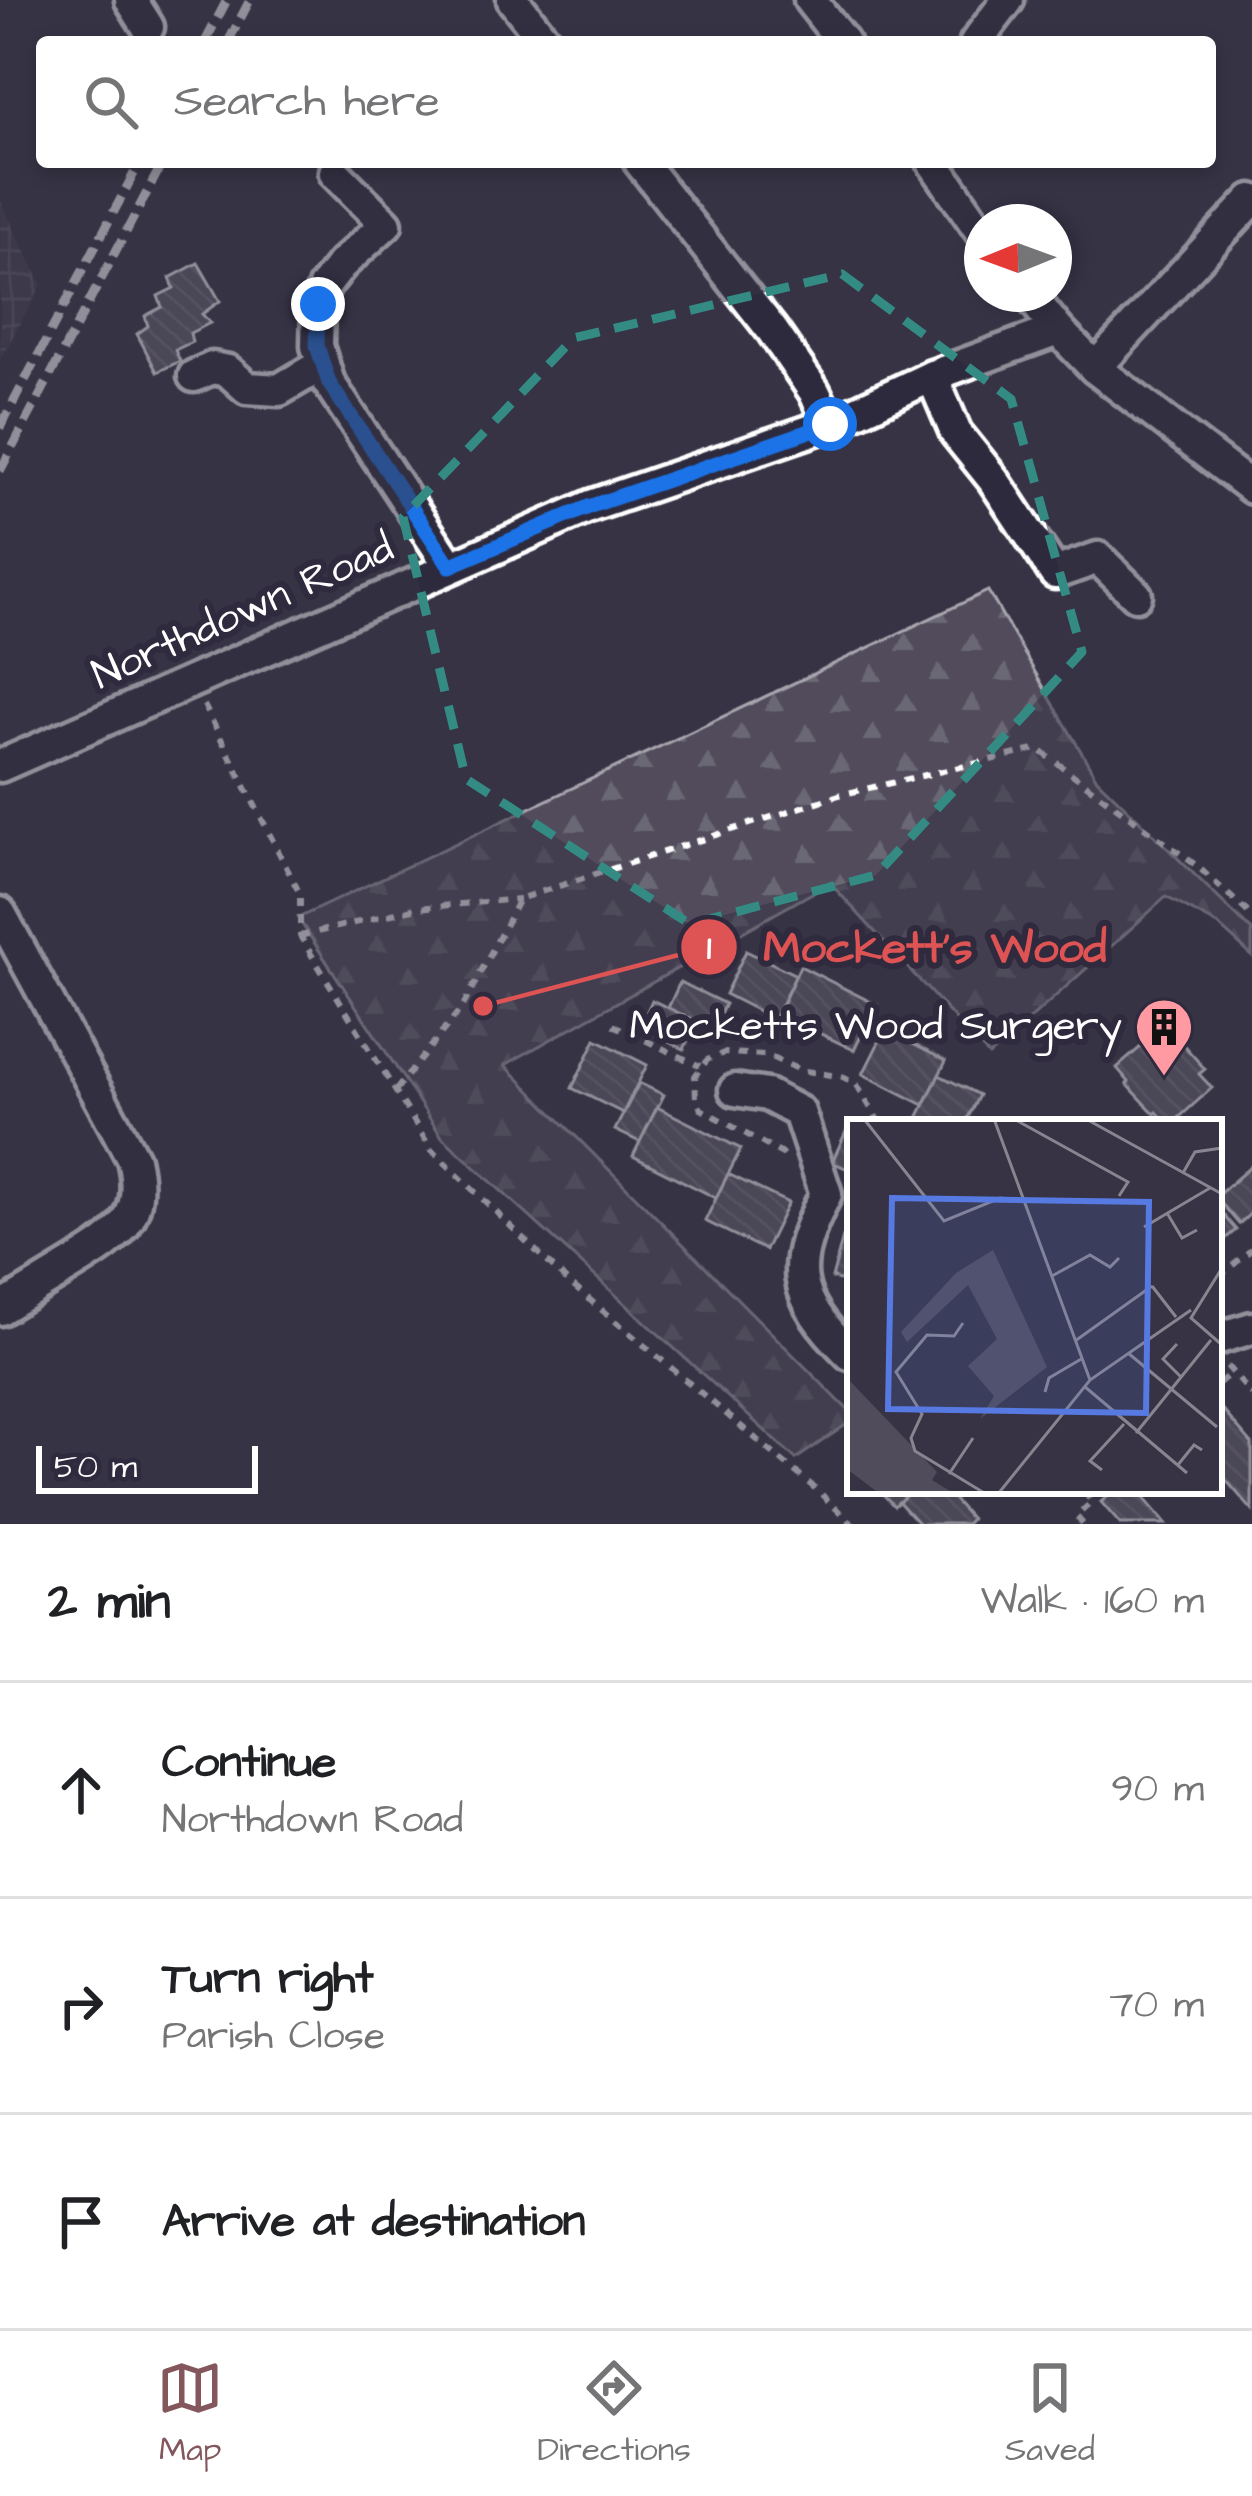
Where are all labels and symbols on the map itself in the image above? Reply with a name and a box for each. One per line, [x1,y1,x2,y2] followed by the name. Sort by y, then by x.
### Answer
[964,204,1072,312] north arrow
[291,277,345,331] route end
[803,397,857,451] route start
[83,520,403,704] street label: Northdown Road
[679,906,1130,987] callout: Mockett's Wood
[763,918,1107,980] text: Mockett's Wood
[707,923,712,974] text: 1
[1133,996,1195,1078] building icon: Mocketts Wood Surgery
[629,998,1122,1057] place label: Mocketts Wood Surgery
[847,1119,1222,1494] inset map
[36,1440,258,1493] scale bar

